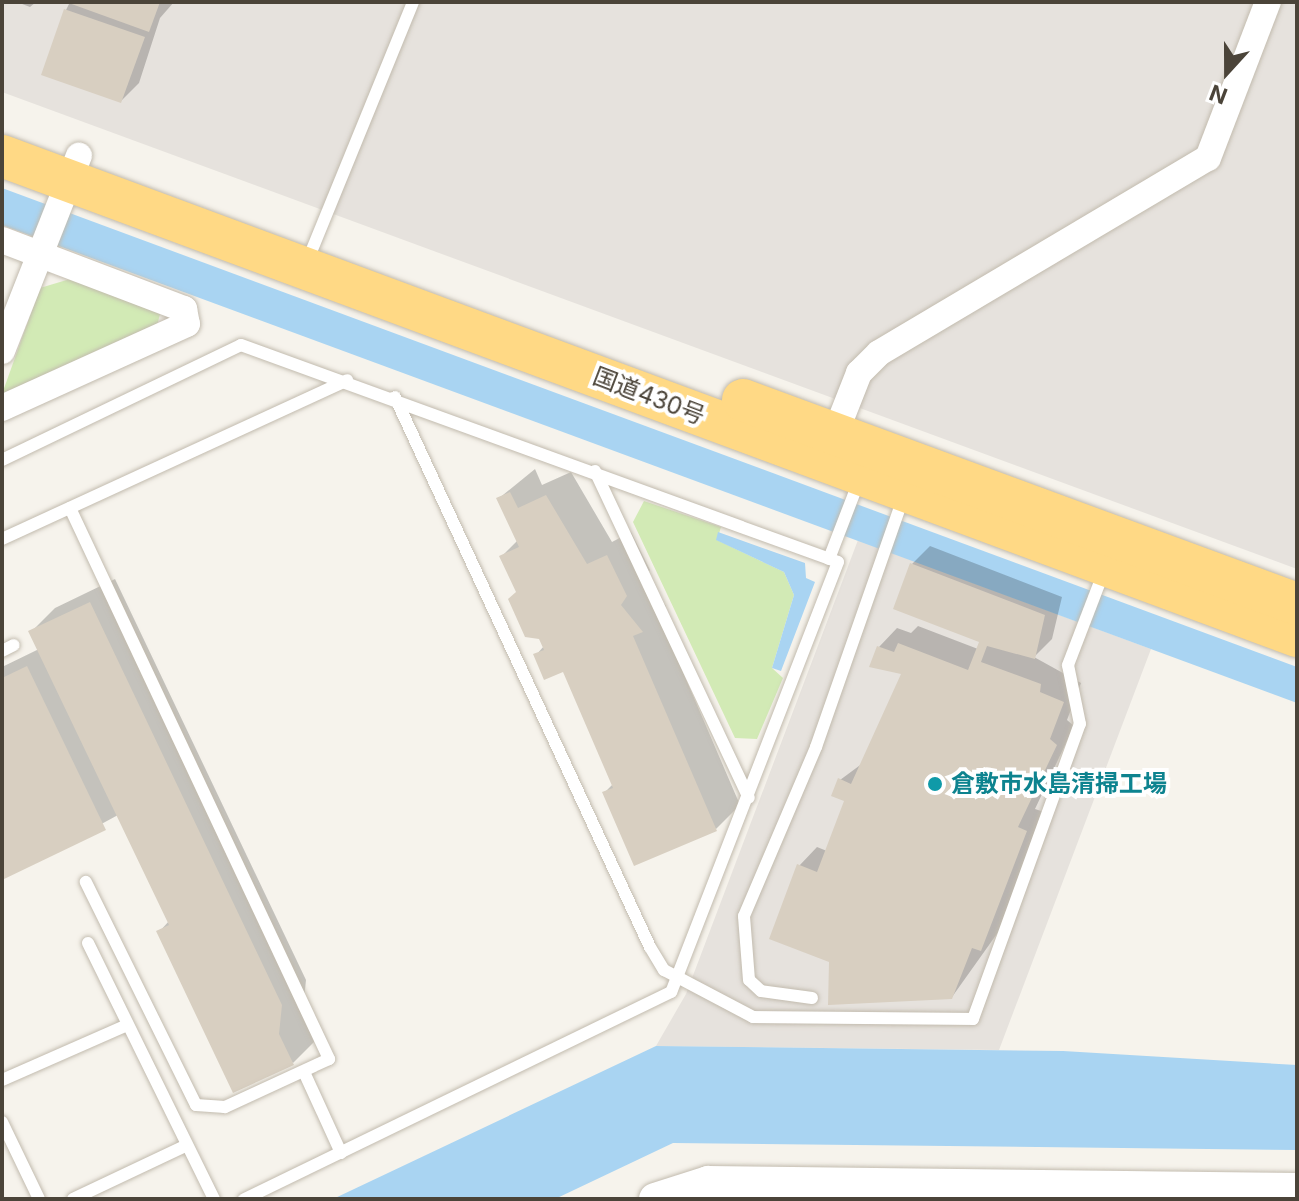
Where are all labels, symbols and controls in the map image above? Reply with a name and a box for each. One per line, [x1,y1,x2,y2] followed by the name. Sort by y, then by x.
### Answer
[1187,32,1267,112] north arrow
[1206,79,1231,110] text: N
[589,362,709,430] street label: 国道430号
[951,770,1167,798] place label: 倉敷市水島清掃工場
[926,775,944,793] marker: 倉敷市水島清掃工場

